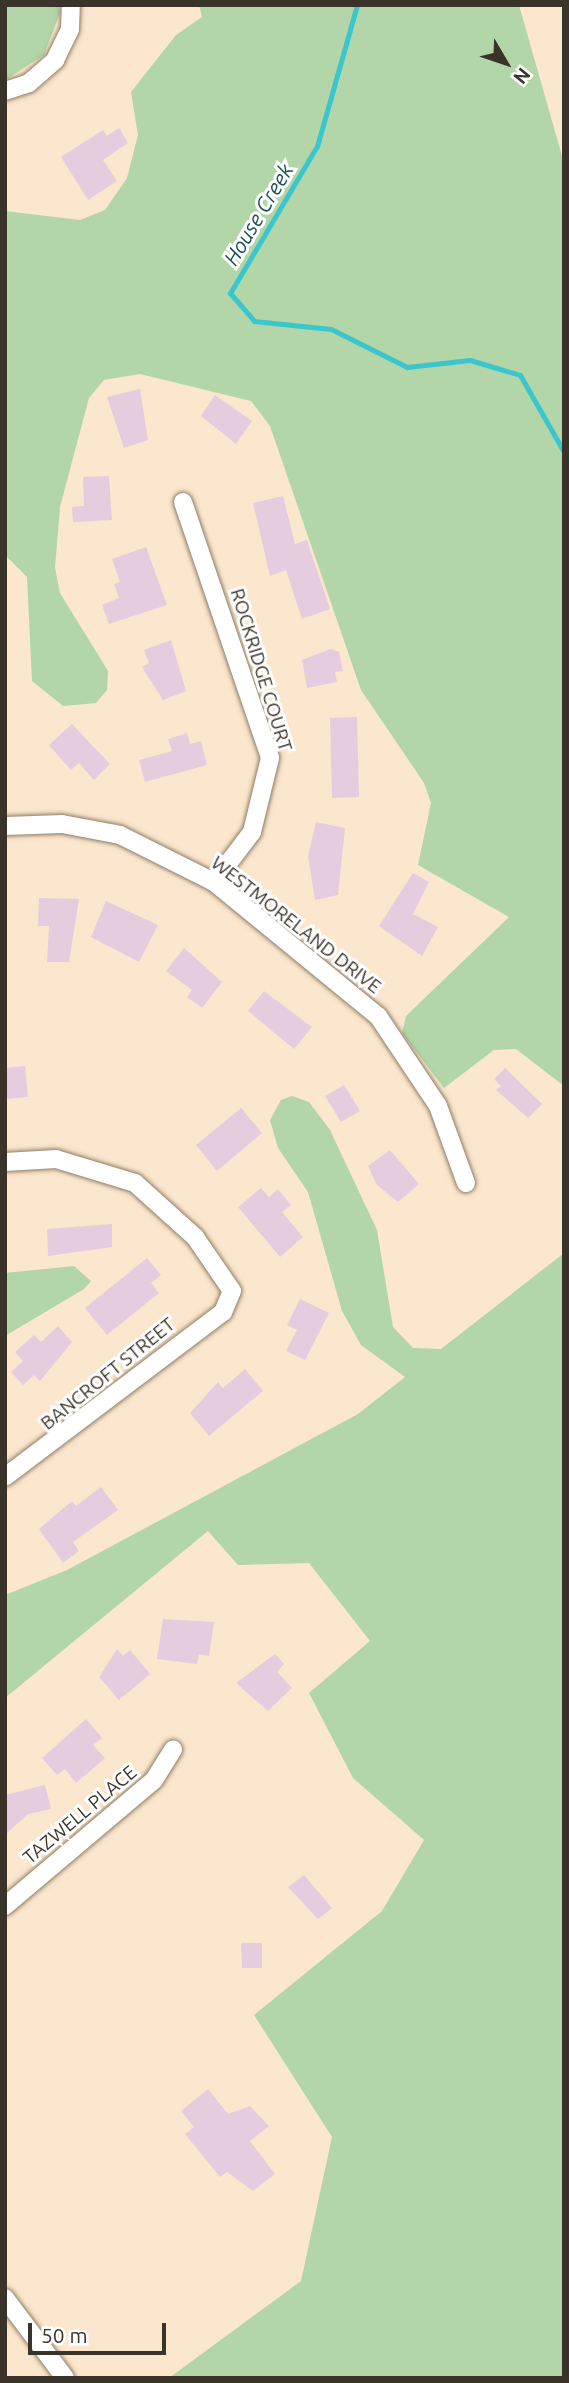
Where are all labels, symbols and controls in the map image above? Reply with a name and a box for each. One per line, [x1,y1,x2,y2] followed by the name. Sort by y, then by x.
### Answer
[471,28,541,98] north arrow
[509,64,535,89] text: N
[218,159,298,269] water label: House Creek
[225,586,297,754] street label: ROCKRIDGE COURT
[207,852,385,998] street label: WESTMORELAND DRIVE
[36,1313,180,1435] street label: BANCROFT STREET
[19,1761,141,1869] street label: TAZWELL PLACE
[32,2310,170,2354] scale bar
[41,2323,88,2347] text: 50 m

